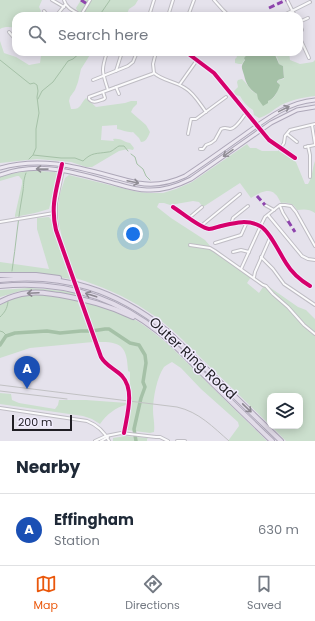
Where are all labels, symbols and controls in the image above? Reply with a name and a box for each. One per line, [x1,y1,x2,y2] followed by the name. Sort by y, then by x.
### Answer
[12,12,303,56] search box
[26,23,48,45] icon: search
[58,24,148,45] text: Search here
[278,105,290,112] one-way arrow
[223,149,234,157] one-way arrow
[36,165,49,172] one-way arrow
[126,178,139,186] one-way arrow
[123,224,143,244] your location
[27,289,40,296] one-way arrow
[85,290,97,298] one-way arrow
[145,312,241,404] street label: Outer Ring Road
[14,356,40,389] pin: A
[267,393,303,429] map controls
[267,393,303,429] button: layers
[242,403,252,413] one-way arrow
[12,413,72,432] scale bar
[18,414,52,430] text: 200 m
[16,455,80,479] text: Nearby
[54,509,134,530] text: Effingham
[24,520,34,539] text: A
[258,520,299,539] text: 630 m
[54,531,100,550] text: Station
[34,573,58,614] tab: Map
[125,573,180,614] tab: Directions
[247,573,281,614] tab: Saved

